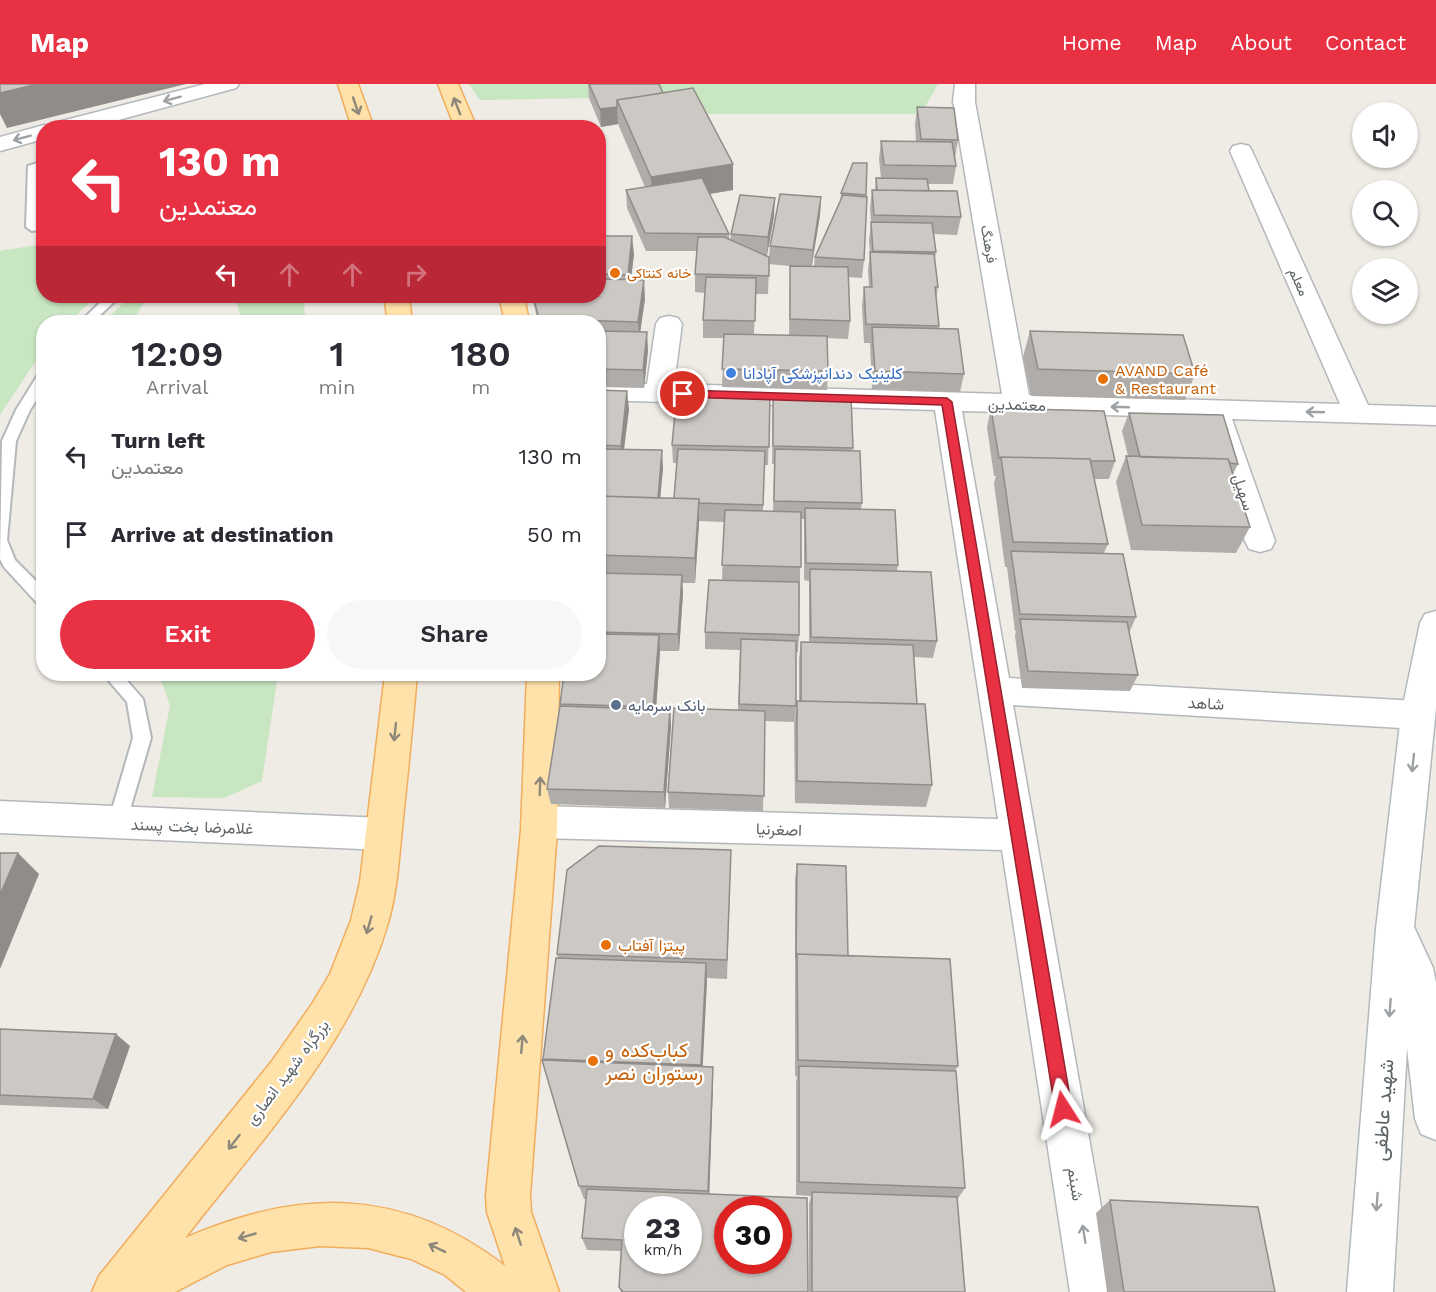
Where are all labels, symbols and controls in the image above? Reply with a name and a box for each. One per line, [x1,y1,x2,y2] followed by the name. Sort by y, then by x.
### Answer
[30,26,89,59] text: Map
[1062,30,1122,55] text: Home
[1155,30,1198,55] text: Map
[1231,30,1292,55] text: About
[1325,30,1406,55] text: Contact
[163,93,182,105] one-way arrow
[351,96,362,115] one-way arrow
[451,97,462,115] one-way arrow
[1352,102,1418,324] map controls
[1352,102,1418,168] button: sound
[13,133,32,144] one-way arrow
[159,137,281,186] text: 130 m
[60,144,138,222] icon: left
[1352,180,1418,246] button: search
[159,190,257,222] text: معتمدین
[977,224,1000,264] street label: فرهنگ
[210,258,243,291] icon: left
[273,258,306,291] icon: ahead
[336,258,369,291] icon: ahead
[399,258,432,291] icon: right
[1352,258,1418,324] button: layers
[627,265,691,282] place label: خانه کنتاکی
[608,266,622,280] marker: خانه کنتاکی
[1285,266,1312,299] street label: معلم
[131,333,223,375] text: 12:09
[329,333,344,375] text: 1
[451,333,511,375] text: 180
[1115,361,1216,398] place label: AVAND Café & Restaurant
[743,364,903,385] place label: کلینیک دندانپزشکی آپادانا
[724,366,738,380] marker: کلینیک دندانپزشکی آپادانا
[657,368,708,419] pin
[1096,372,1110,386] marker: AVAND Café & Restaurant
[146,375,208,399] text: Arrival
[319,375,355,399] text: min
[471,375,490,399] text: m
[666,377,699,410] icon: arrive
[988,394,1046,416] street label: معتمدین
[1110,401,1130,412] one-way arrow
[1305,407,1325,418] one-way arrow
[111,428,205,453] text: Turn left
[60,440,93,473] icon: left
[518,444,582,469] text: 130 m
[111,455,184,479] text: معتمدین
[1228,471,1258,513] street label: سهیل
[60,518,93,551] icon: arrive
[111,522,334,547] text: Arrive at destination
[527,522,582,547] text: 50 m
[60,600,315,669] button: Exit
[327,600,582,669] button: Share
[1187,693,1225,714] street label: شاهد
[628,696,706,716] place label: بانک سرمایه
[609,698,623,712] marker: بانک سرمایه
[389,721,400,741] one-way arrow
[1407,753,1418,773] one-way arrow
[534,777,546,797] one-way arrow
[130,815,254,840] street label: غلامرضا بخت پسند
[756,819,802,841] street label: اصغرنیا
[363,915,374,934] one-way arrow
[618,936,685,957] place label: پیتزا آفتاب
[599,938,613,952] marker: پیتزا آفتاب
[1384,997,1395,1017] one-way arrow
[242,1016,334,1129] street label: بزرگراه شهید انصاری
[517,1034,528,1054] one-way arrow
[604,1038,703,1086] place label: کباب‌کده و رستوران نصر
[586,1054,600,1068] marker: کباب‌کده و رستوران نصر
[1367,1058,1400,1162] street label: شهید عاطفی
[1031,1077,1095,1141] position arrow
[227,1133,240,1149] one-way arrow
[1062,1166,1088,1202] street label: شبنم
[1371,1192,1382,1212] one-way arrow
[714,1196,792,1274] speed limit sign: 30
[645,1210,681,1245] text: 23
[1078,1225,1089,1245] one-way arrow
[511,1228,522,1246] one-way arrow
[238,1231,257,1242] one-way arrow
[428,1241,446,1253] one-way arrow
[644,1241,682,1259] text: km/h

